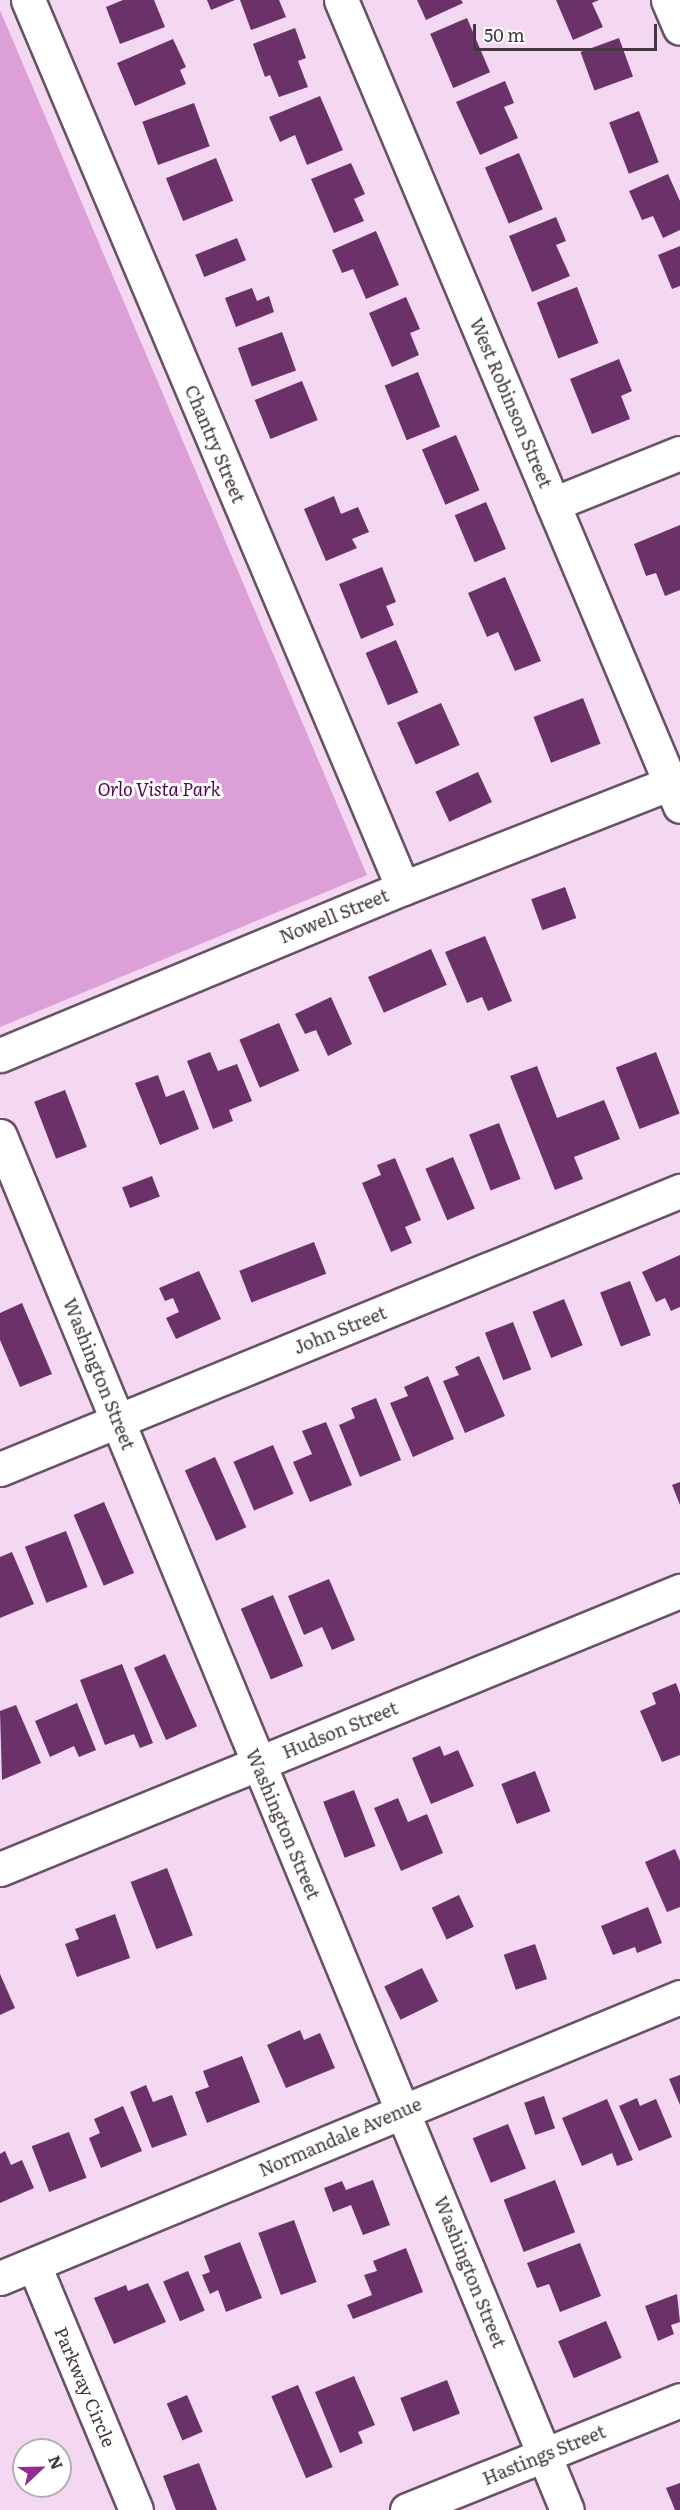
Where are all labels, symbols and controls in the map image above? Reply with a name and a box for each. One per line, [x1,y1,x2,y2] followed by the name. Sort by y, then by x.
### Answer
[476,12,660,50] scale bar
[484,21,525,48] text: 50 m
[465,315,557,491] street label: West Robinson Street
[180,382,250,506] street label: Chantry Street
[97,778,221,800] park label: Orlo Vista Park
[276,884,392,948] street label: Nowell Street
[59,1295,139,1453] street label: Washington Street
[290,1302,390,1358] street label: John Street
[279,1697,401,1763] street label: Hudson Street
[242,1745,324,1903] street label: Washington Street
[255,2093,425,2181] street label: Normandale Avenue
[430,2193,510,2351] street label: Washington Street
[50,2324,120,2450] street label: Parkway Circle
[479,2421,609,2489] street label: Hastings Street
[12,2438,72,2498] north arrow
[43,2451,70,2473] text: N

